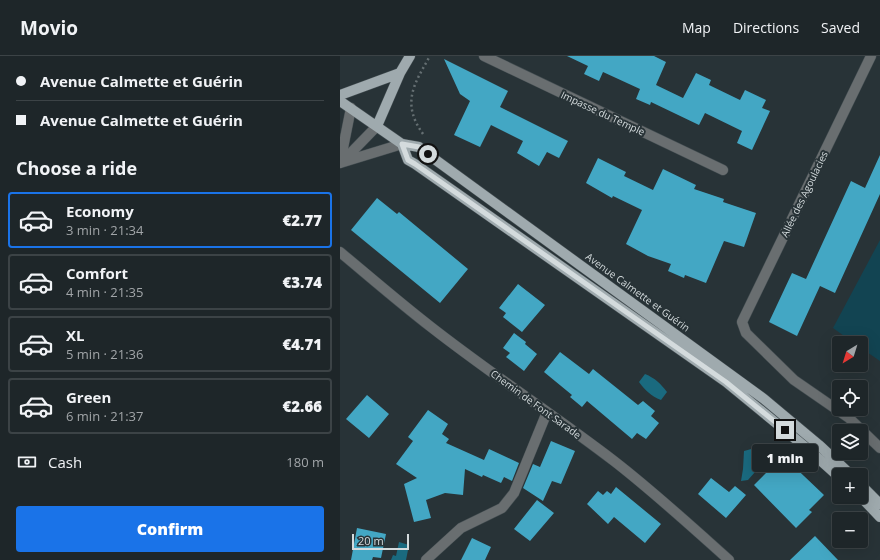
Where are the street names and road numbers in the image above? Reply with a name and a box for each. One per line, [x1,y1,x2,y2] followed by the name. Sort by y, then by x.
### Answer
[559,87,648,139] street label: Impasse du Temple
[777,148,831,239] street label: Allée des Agoulacies
[583,249,693,335] street label: Avenue Calmette et Guérin
[488,366,584,442] street label: Chemin de Font Sarade

